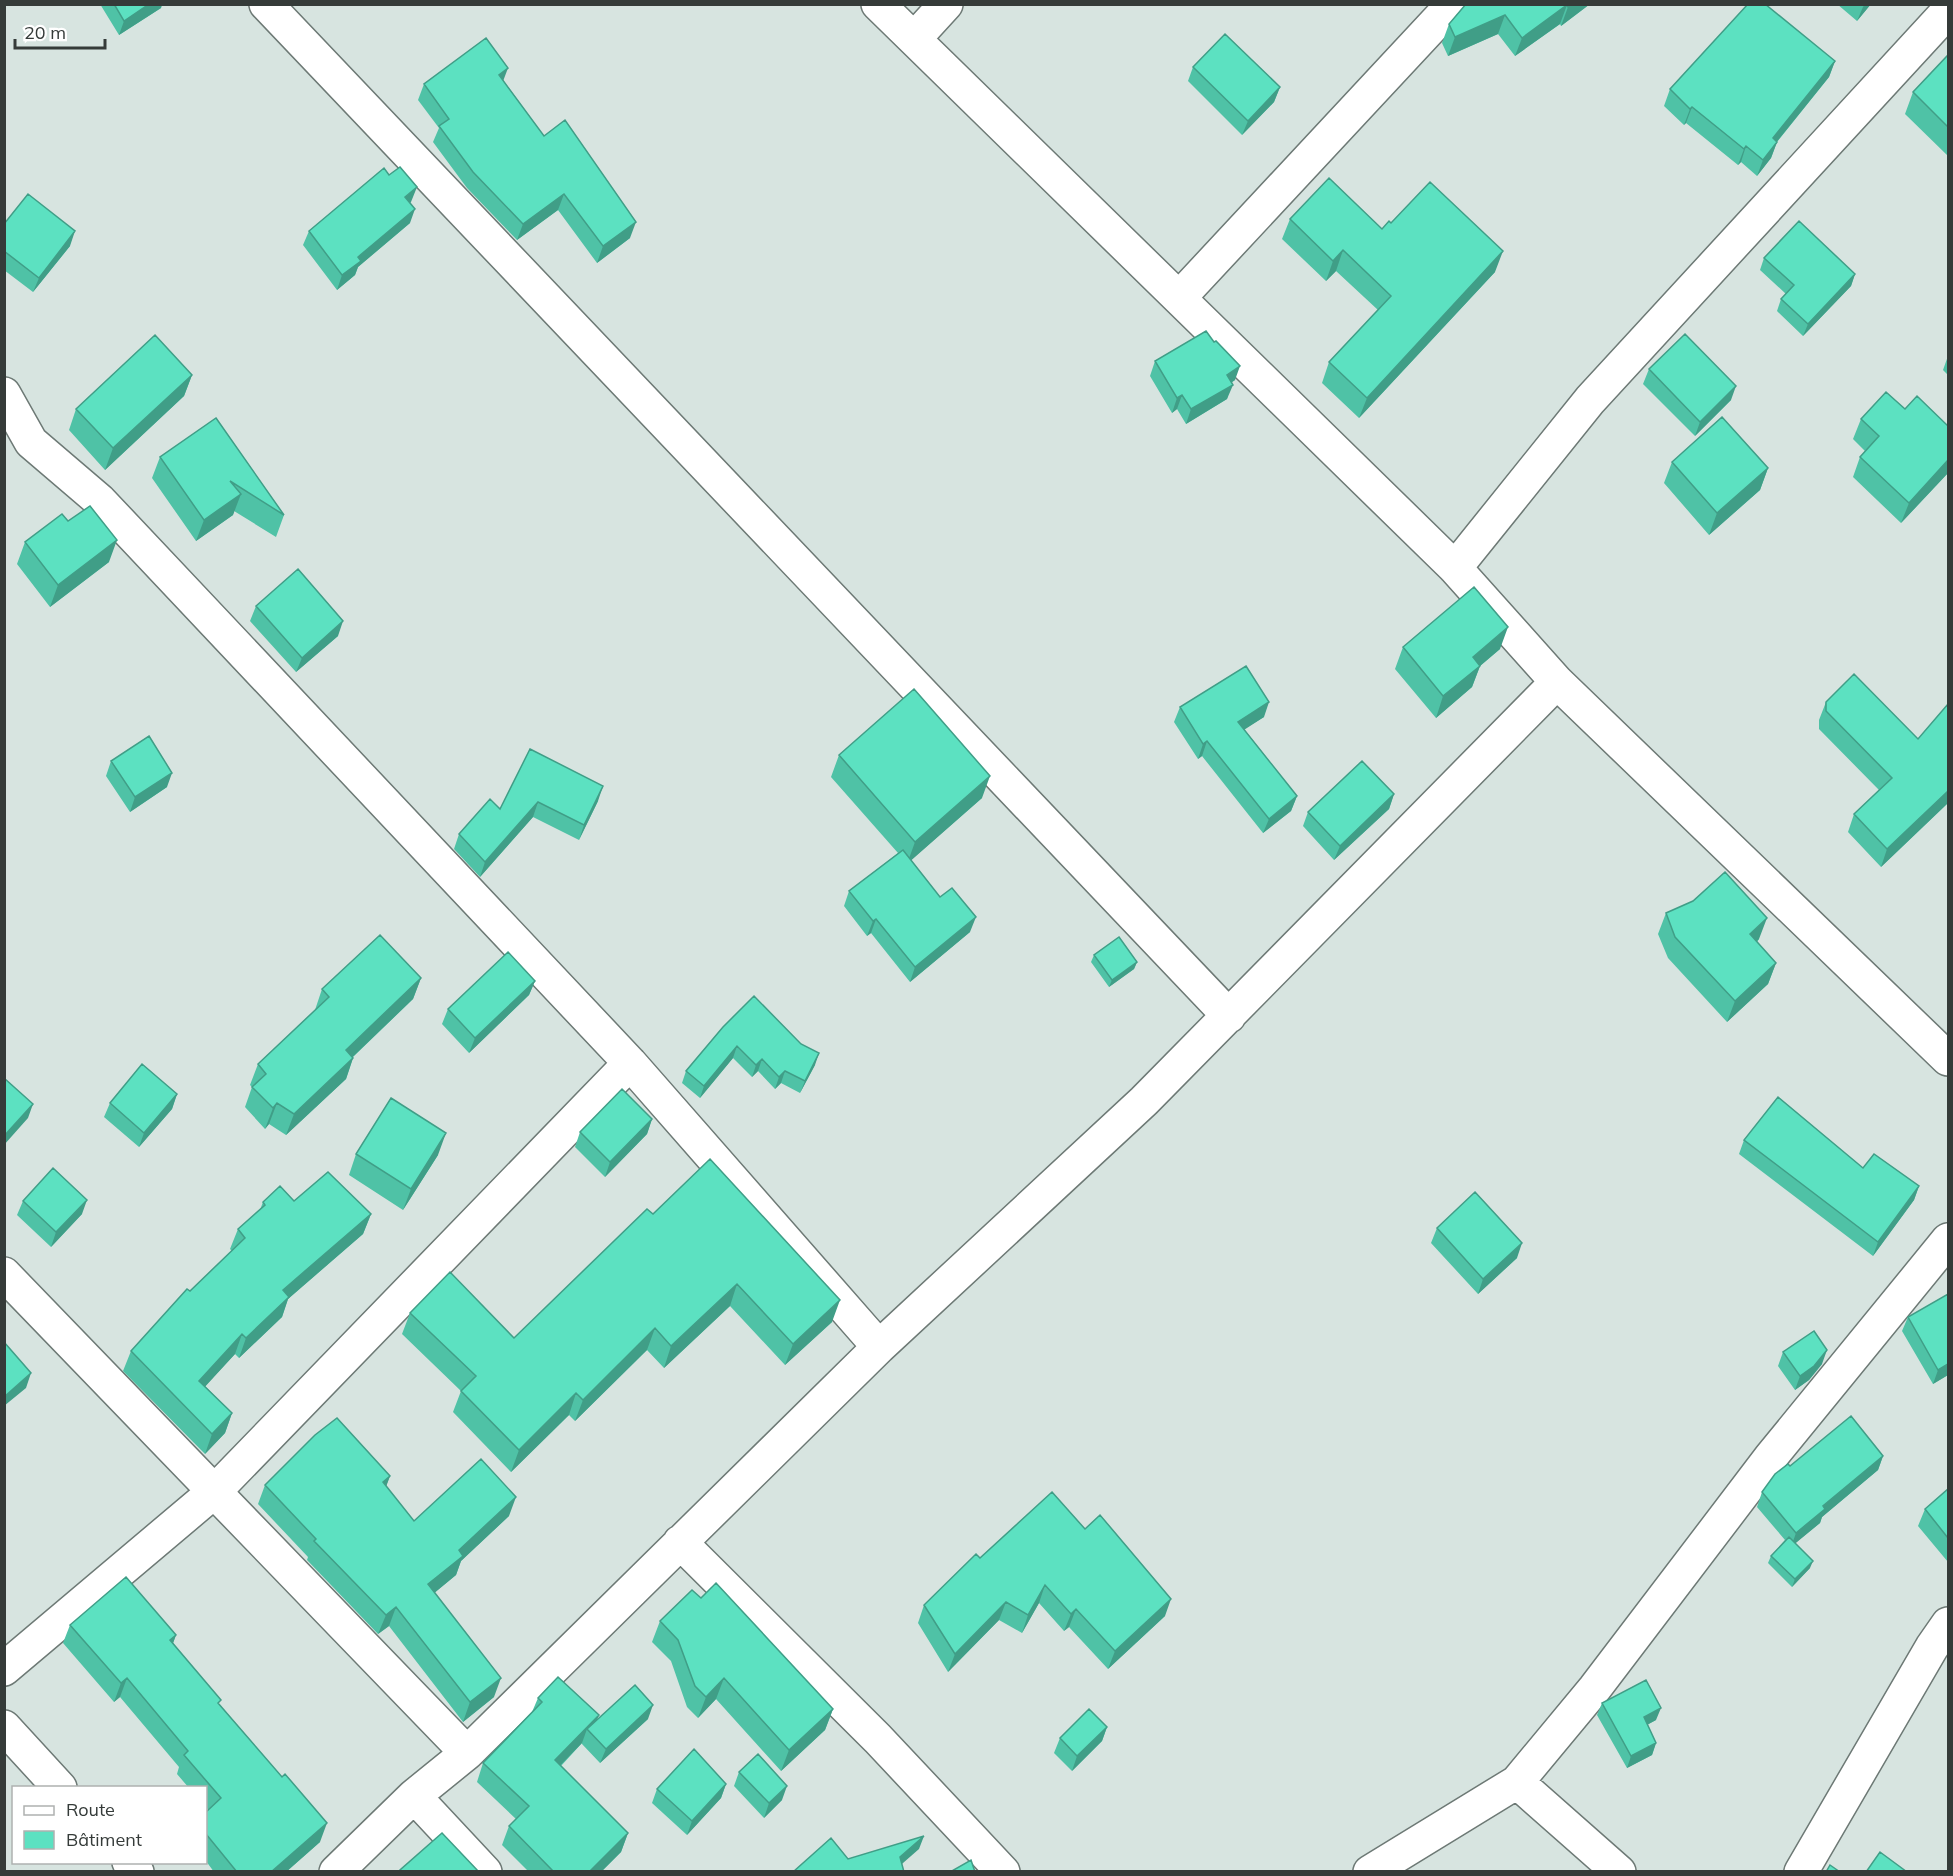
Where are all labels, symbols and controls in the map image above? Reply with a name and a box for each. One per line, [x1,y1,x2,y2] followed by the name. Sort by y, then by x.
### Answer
[15,12,105,50] scale bar
[24,21,66,44] text: 20 m
[12,1786,207,1864] legend
[66,1798,115,1821] text: Route
[66,1828,142,1851] text: Bâtiment

